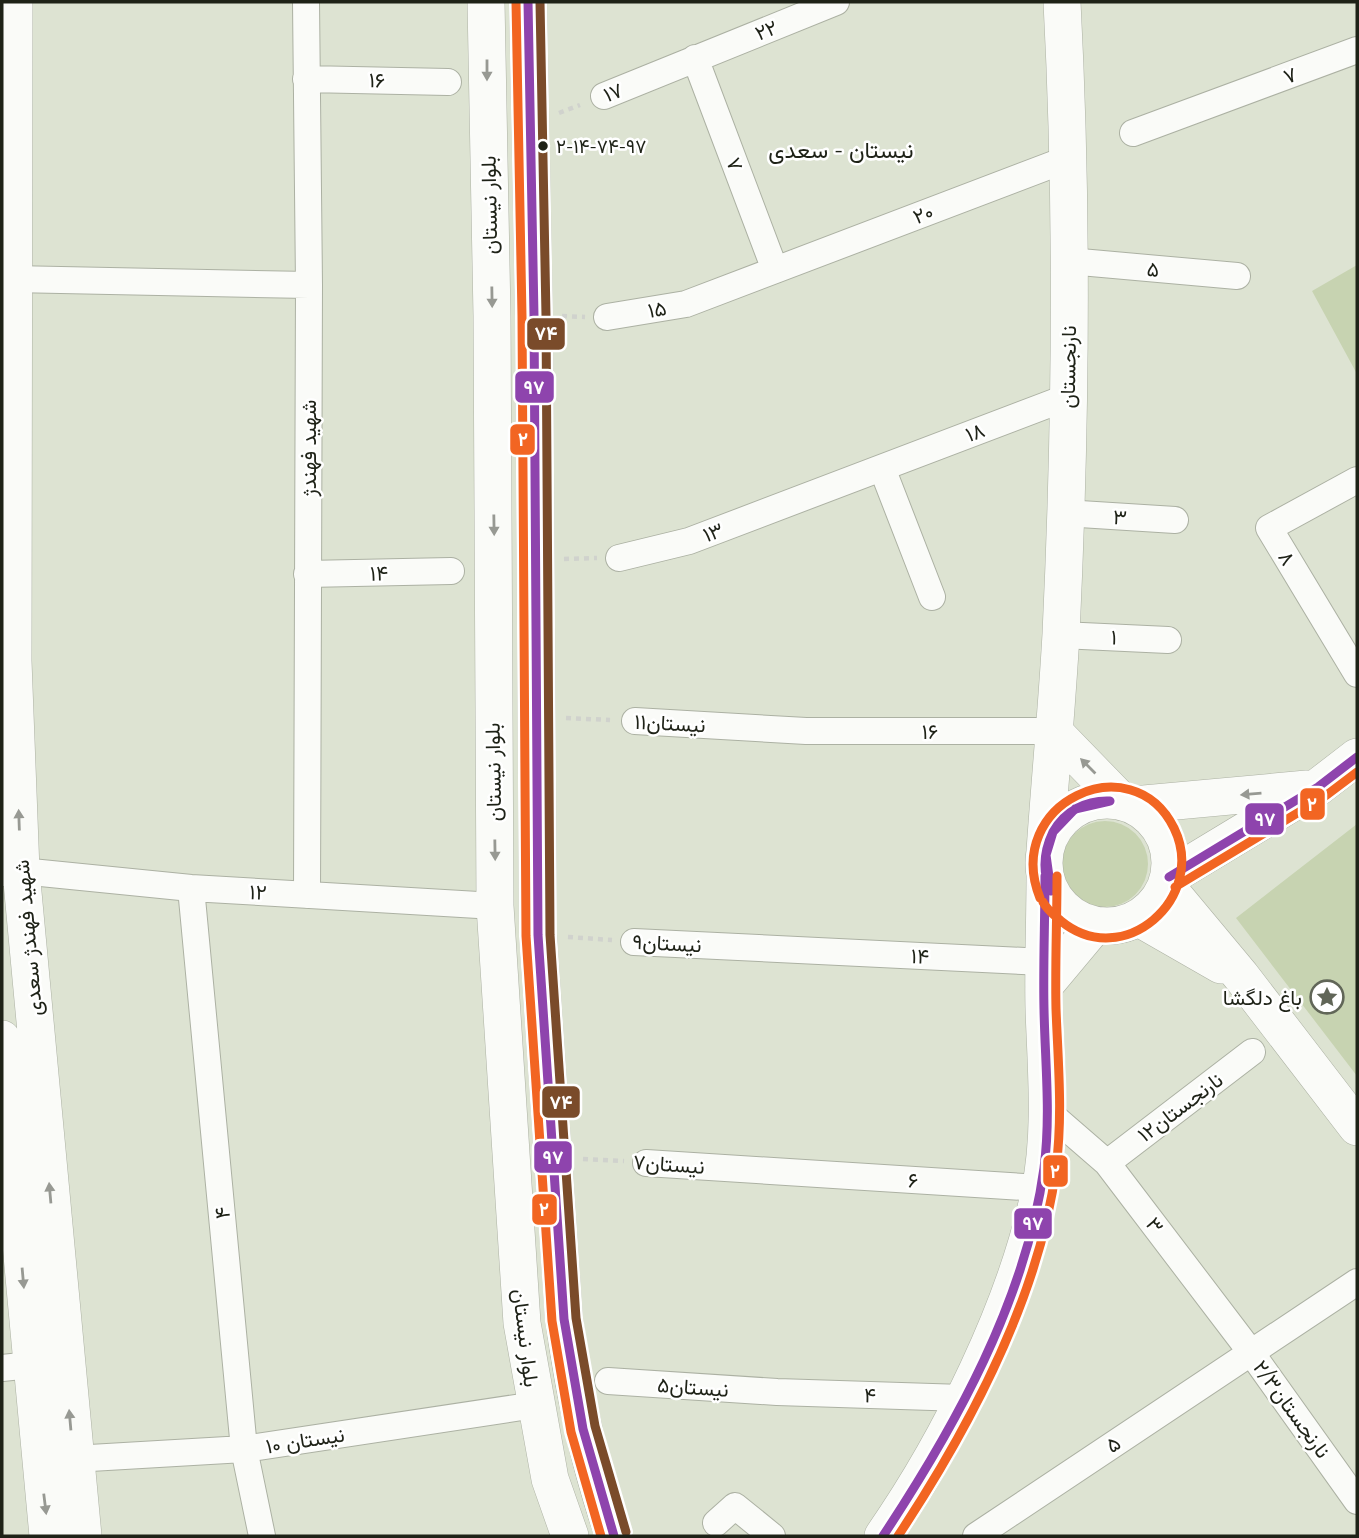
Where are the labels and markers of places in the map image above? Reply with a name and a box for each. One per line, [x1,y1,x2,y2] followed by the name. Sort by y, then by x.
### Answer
[556,135,646,158] place label: ۲-۱۴-۷۴-۹۷
[536,139,550,153] marker: ۲-۱۴-۷۴-۹۷
[1308,978,1346,1016] place icon: باغ دلگشا
[1223,985,1302,1012] place label: باغ دلگشا

